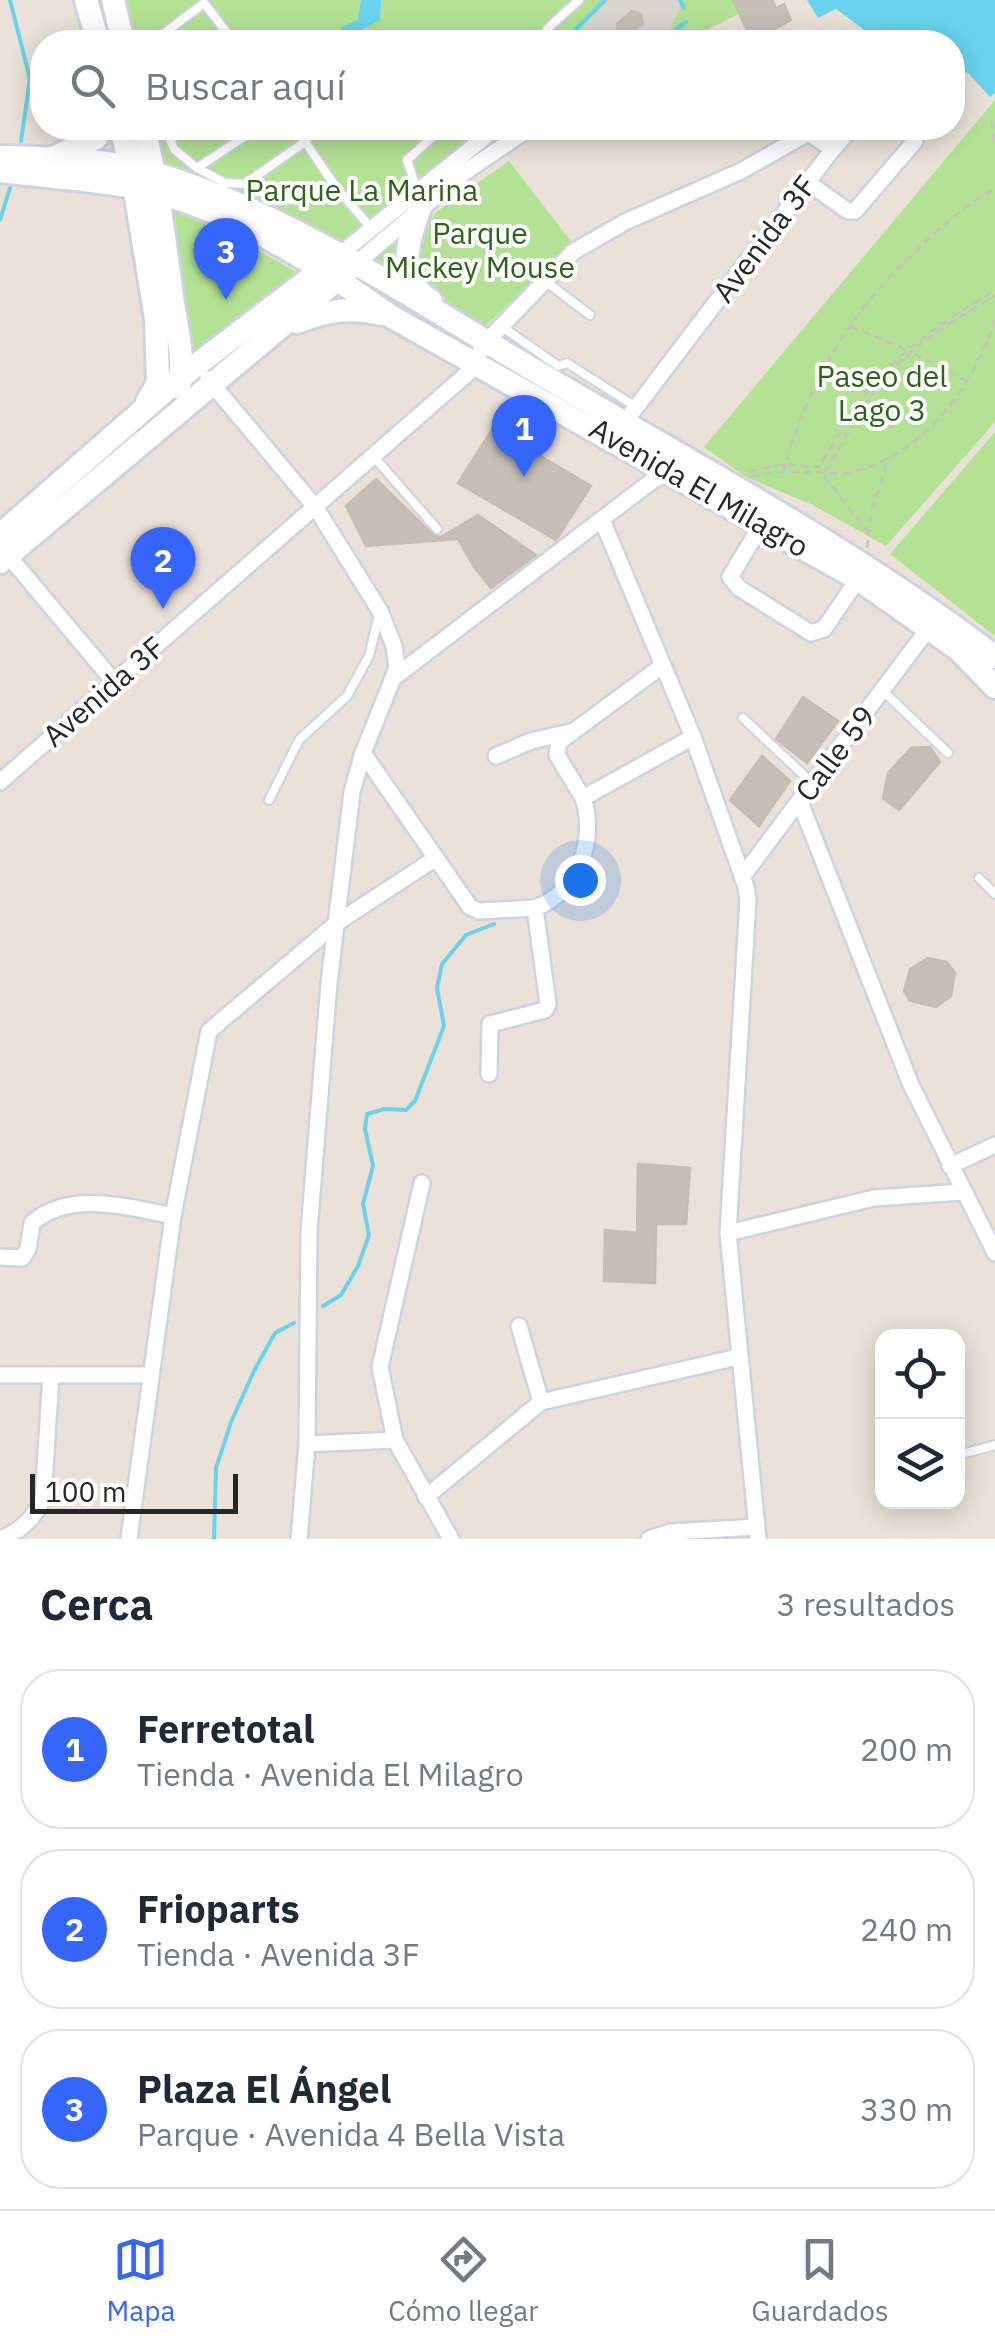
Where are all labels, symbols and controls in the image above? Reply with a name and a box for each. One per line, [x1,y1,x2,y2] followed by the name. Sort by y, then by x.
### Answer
[30,30,965,140] search box
[65,58,120,113] icon: search
[145,61,346,110] text: Buscar aquí
[703,167,824,310] street label: Avenida 3F
[246,170,478,209] park label: Parque La Marina
[385,213,575,286] park label: Parque Mickey Mouse
[194,218,258,300] pin: 3
[817,356,947,429] park label: Paseo del Lago 3
[492,394,556,477] pin: 1
[583,408,816,565] street label: Avenida El Milagro
[130,526,196,609] pin: 2
[34,627,172,755] street label: Avenida 3F
[786,697,884,809] street label: Calle 59
[555,855,606,906] your location
[875,1329,965,1509] map controls
[875,1329,965,1419] button: locate
[875,1419,965,1509] button: layers
[30,1469,238,1514] scale bar
[45,1473,126,1510] text: 100 m
[40,1577,153,1632] text: Cerca
[776,1583,955,1625] text: 3 resultados
[137,1704,315,1753] text: Ferretotal
[65,1728,84,1770] text: 1
[860,1728,953,1770] text: 200 m
[137,1753,524,1795] text: Tienda · Avenida El Milagro
[137,1884,300,1933] text: Frioparts
[65,1908,84,1950] text: 2
[860,1908,953,1950] text: 240 m
[137,1933,420,1975] text: Tienda · Avenida 3F
[137,2064,391,2113] text: Plaza El Ángel
[65,2088,84,2130] text: 3
[860,2088,953,2130] text: 330 m
[137,2113,565,2155] text: Parque · Avenida 4 Bella Vista
[106,2232,175,2329] tab: Mapa
[388,2232,538,2329] tab: Cómo llegar
[751,2232,889,2329] tab: Guardados

